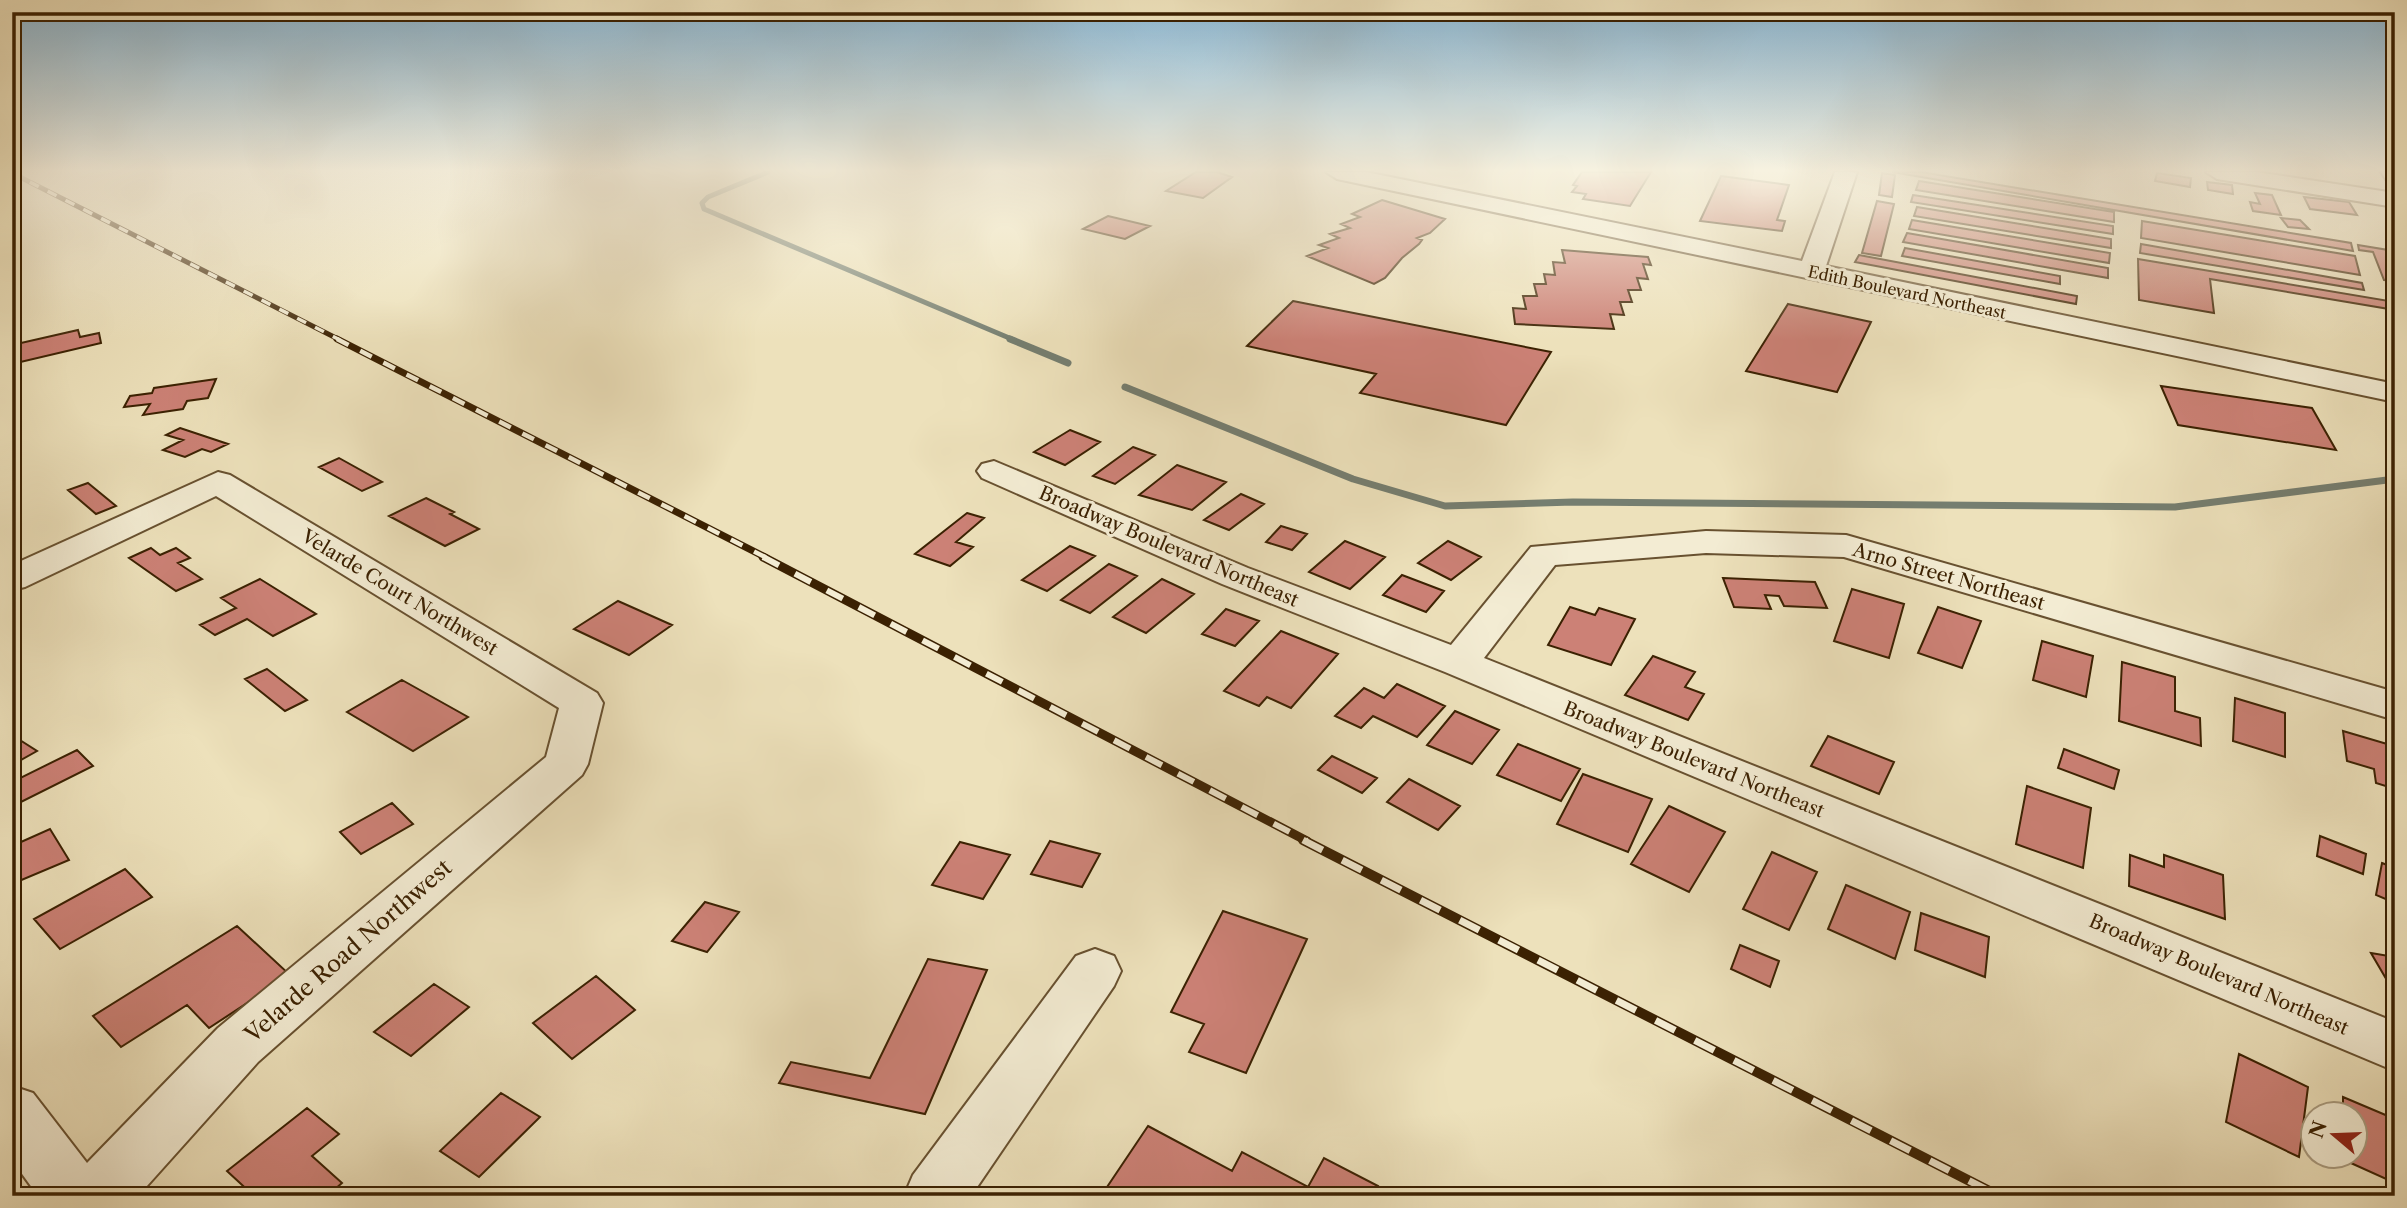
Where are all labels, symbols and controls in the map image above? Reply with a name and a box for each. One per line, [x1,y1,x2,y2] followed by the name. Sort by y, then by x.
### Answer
[1806,261,2008,323] street label: Edith Boulevard Northeast
[1036,481,1302,612] street label: Broadway Boulevard Northeast
[297,524,502,660] street label: Velarde Court Northwest
[1849,538,2048,615] street label: Arno Street Northeast
[1560,696,1828,823] street label: Broadway Boulevard Northeast
[238,853,457,1049] street label: Velarde Road Northwest
[2086,909,2352,1040] street label: Broadway Boulevard Northeast
[2298,1100,2368,1170] north arrow
[2305,1118,2332,1141] text: N

